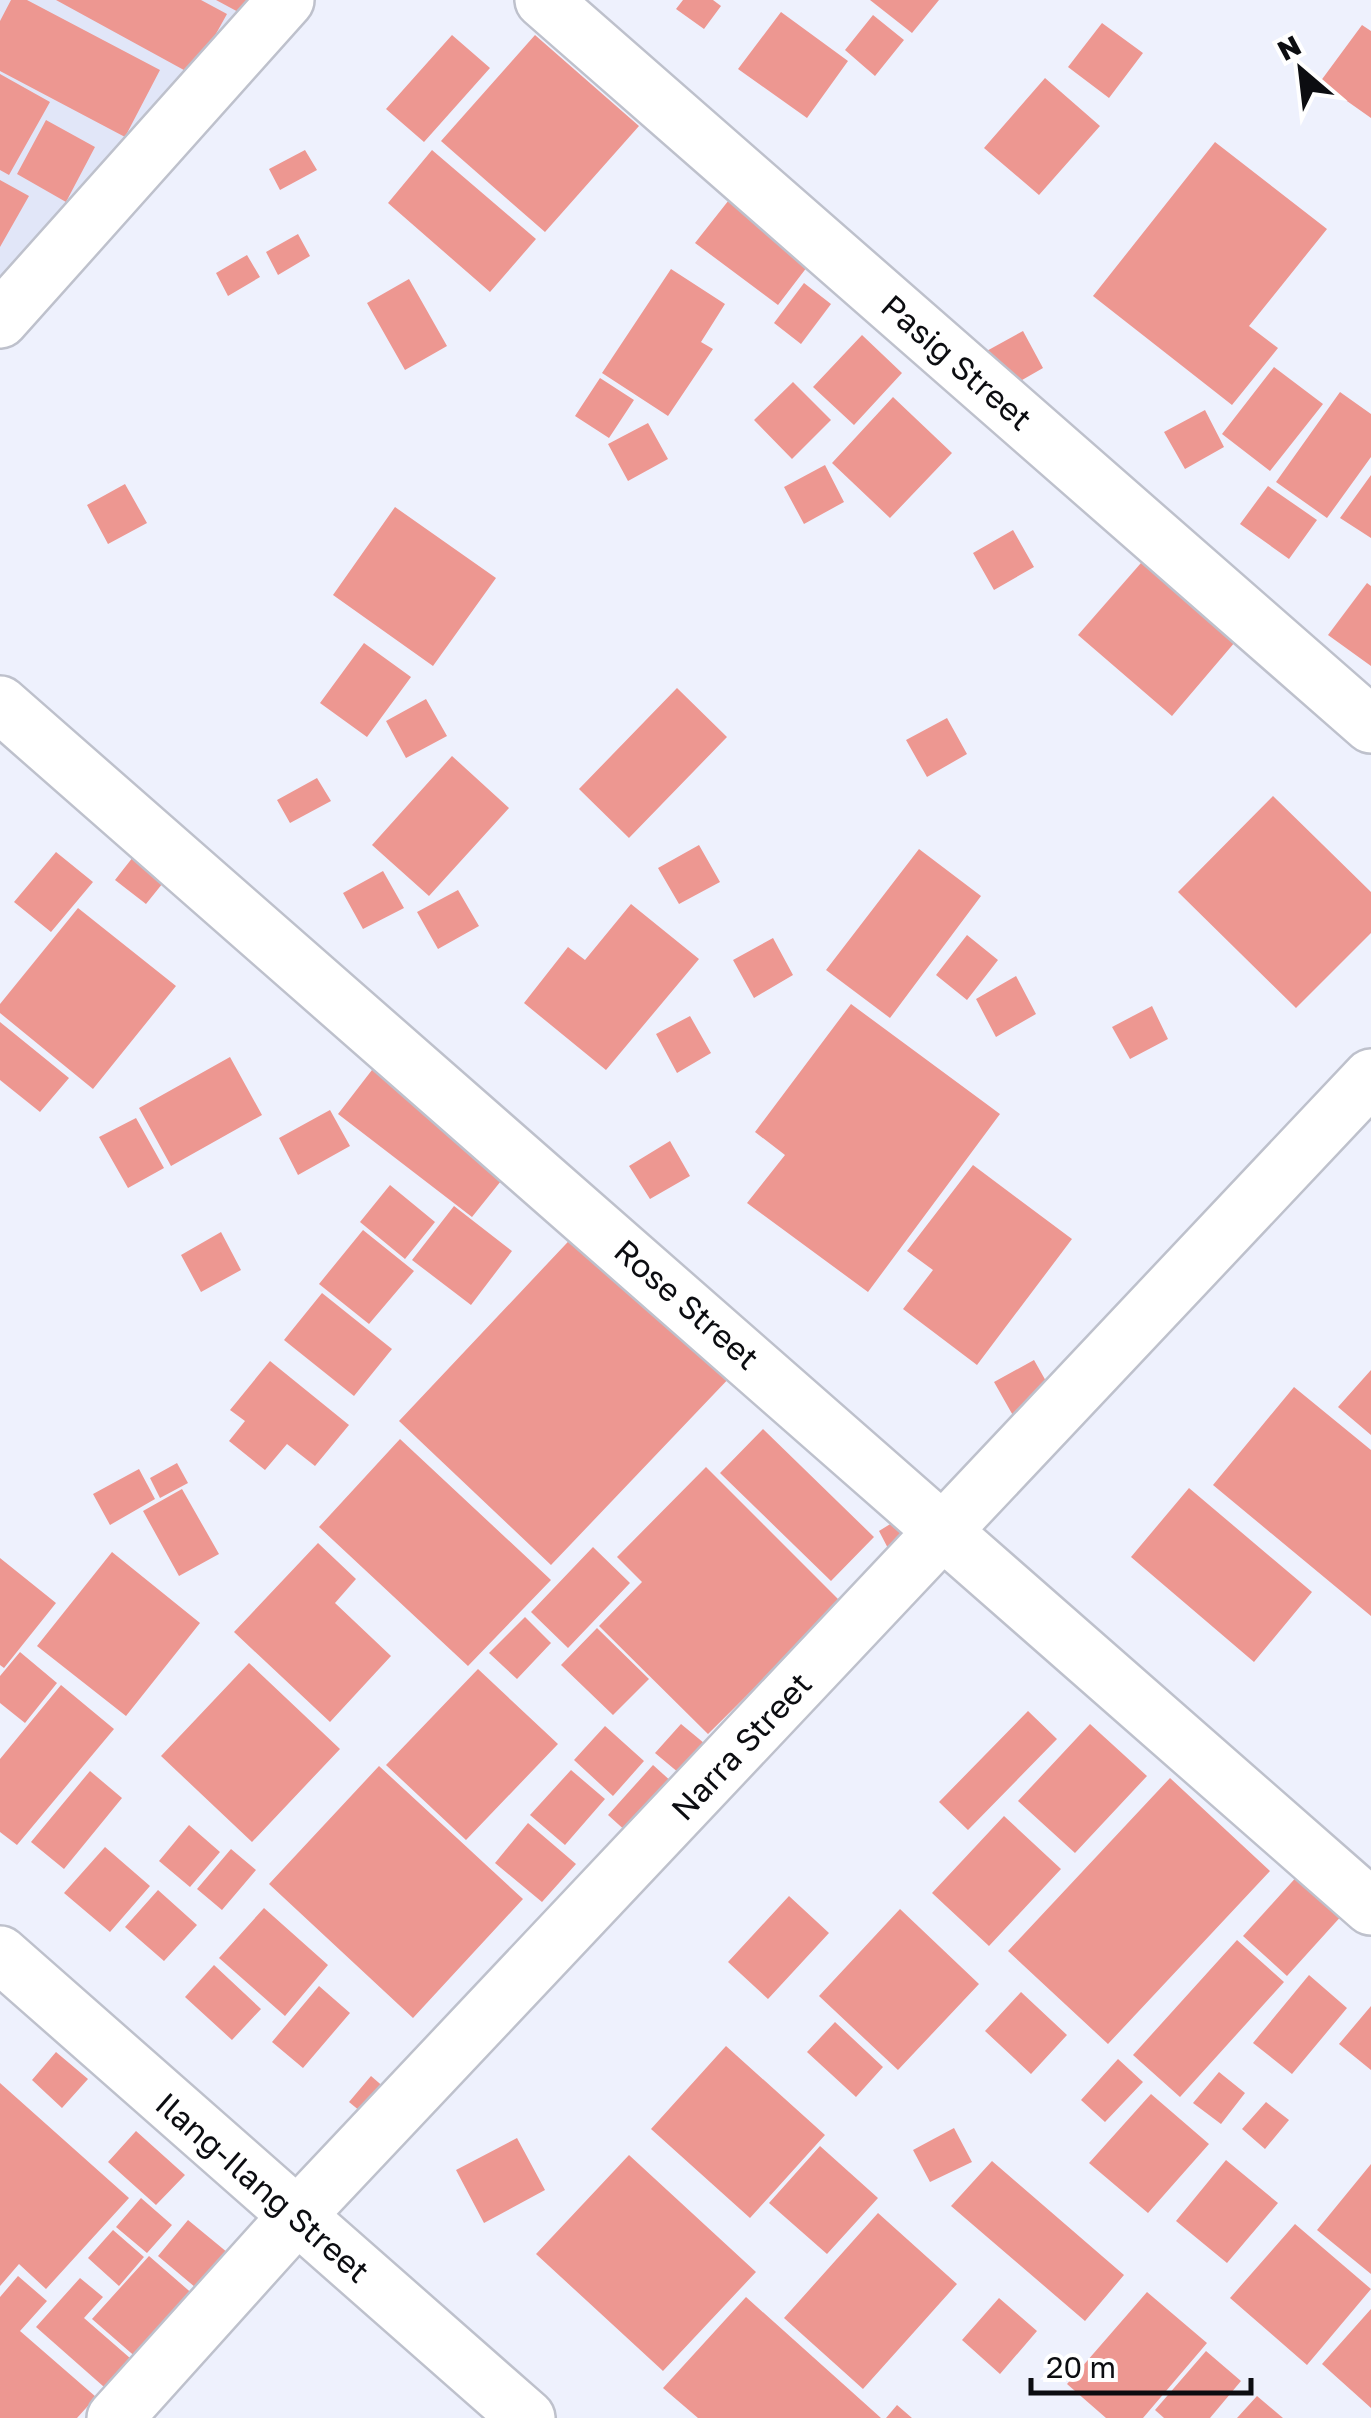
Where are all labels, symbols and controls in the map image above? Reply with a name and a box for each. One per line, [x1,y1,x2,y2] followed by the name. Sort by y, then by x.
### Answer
[1251,20,1351,120] north arrow
[1272,28,1306,67] text: N
[874,286,1040,438] street label: Pasig Street
[607,1231,767,1377] street label: Rose Street
[663,1664,819,1828] street label: Narra Street
[149,2084,377,2290] street label: Ilang-Ilang Street
[1031,2333,1251,2395] scale bar
[1046,2349,1116,2385] text: 20 m

